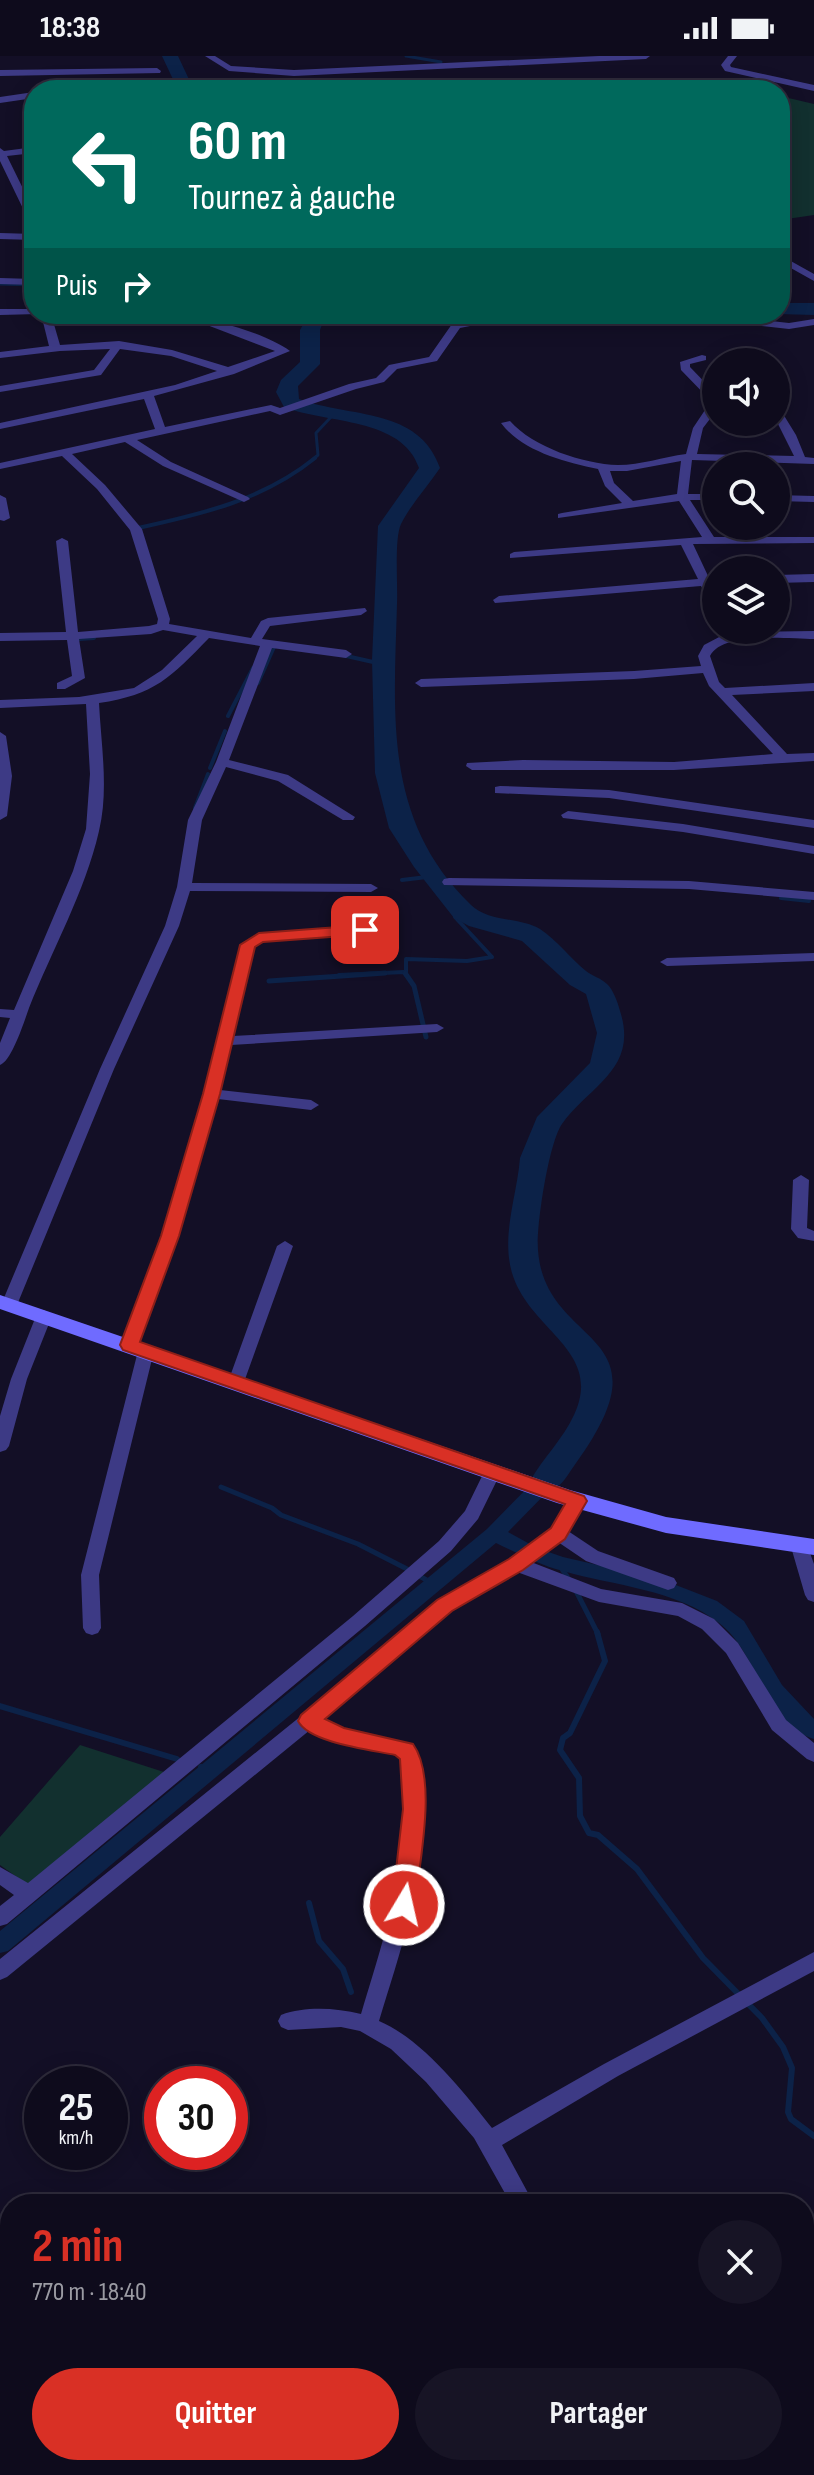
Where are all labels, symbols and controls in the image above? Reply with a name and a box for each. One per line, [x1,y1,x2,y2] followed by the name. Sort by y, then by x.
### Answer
[40,10,100,46] text: 18:38
[188,109,287,176] text: 60 m
[56,112,160,216] icon: left
[188,177,396,220] text: Tournez à gauche
[114,264,158,308] icon: right
[56,268,98,304] text: Puis
[702,348,790,644] map controls
[702,348,790,436] button: sound
[702,452,790,540] button: search
[702,556,790,644] button: layers
[331,896,399,964] pin
[343,908,387,952] icon: arrive
[362,1863,446,1947] position arrow
[144,2066,248,2170] speed limit sign: 30
[58,2084,94,2132] text: 25
[59,2126,93,2150] text: km/h
[32,2218,123,2275] text: 2 min
[698,2220,782,2304] button: close
[32,2277,147,2308] text: 770 m · 18:40
[32,2368,399,2460] button: Quitter
[415,2368,782,2460] button: Partager

